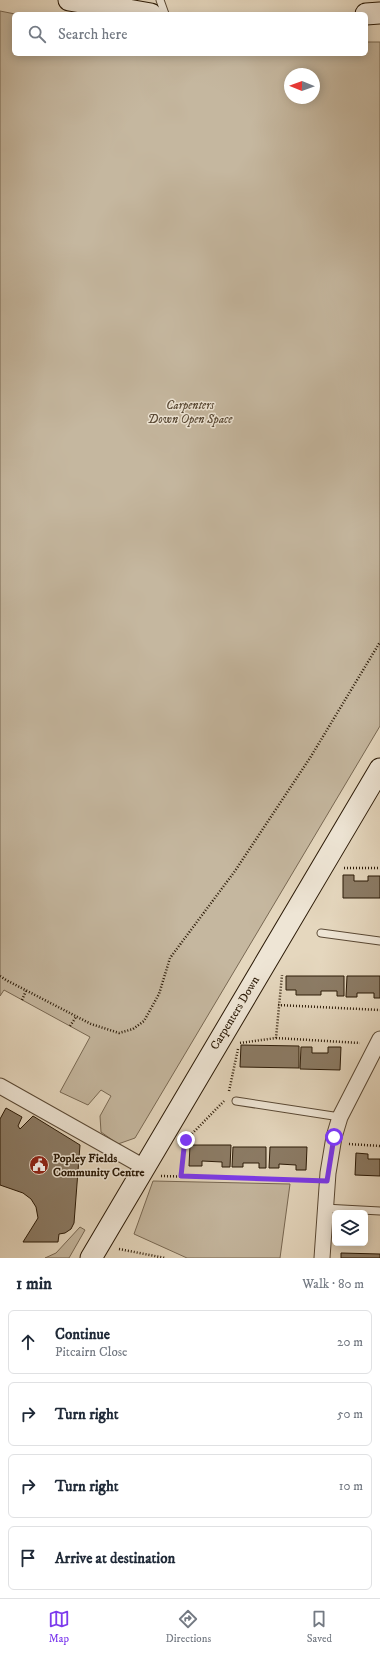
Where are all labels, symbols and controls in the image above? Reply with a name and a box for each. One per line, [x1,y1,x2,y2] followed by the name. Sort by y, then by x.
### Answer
[12,12,368,56] search box
[26,23,48,45] icon: search
[58,25,127,44] text: Search here
[284,68,320,104] north arrow
[148,398,233,427] park label: Carpenters Down Open Space
[207,973,263,1053] street label: Carpenters Down
[325,1128,343,1146] route start
[177,1131,195,1149] route end
[53,1151,144,1180] place label: Popley Fields Community Centre
[28,1154,50,1176] public building icon: Popley Fields Community Centre
[332,1210,368,1246] map controls
[332,1210,368,1246] button: layers
[16,1273,52,1295] text: 1 min
[302,1276,364,1292] text: Walk · 80 m
[55,1325,110,1344] text: Continue
[17,1331,39,1353] icon: ahead
[337,1334,363,1350] text: 20 m
[55,1344,127,1360] text: Pitcairn Close
[17,1403,39,1425] icon: right
[55,1405,118,1424] text: Turn right
[337,1406,363,1422] text: 50 m
[17,1475,39,1497] icon: right
[55,1477,118,1496] text: Turn right
[339,1478,363,1494] text: 10 m
[17,1547,39,1569] icon: arrive
[55,1549,175,1568] text: Arrive at destination
[48,1608,70,1646] tab: Map
[166,1608,211,1646] tab: Directions
[307,1608,332,1646] tab: Saved

